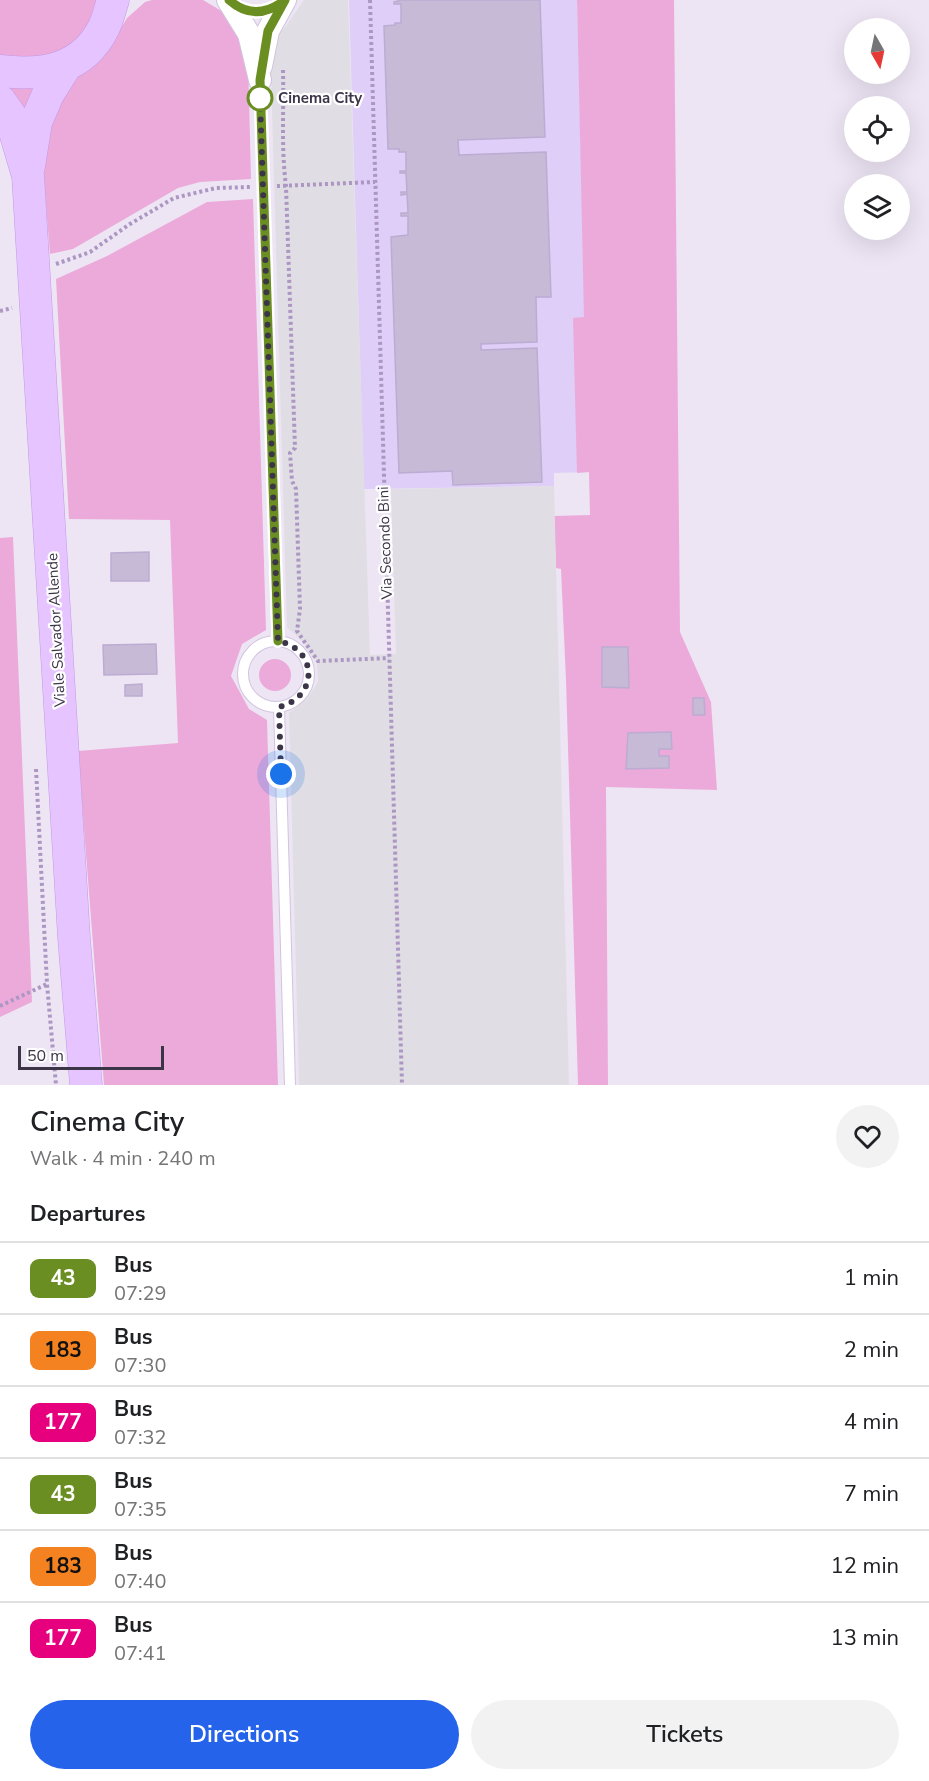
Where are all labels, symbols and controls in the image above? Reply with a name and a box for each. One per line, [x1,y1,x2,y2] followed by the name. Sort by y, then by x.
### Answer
[844,18,910,84] north arrow
[844,18,910,240] map controls
[247,85,273,111] marker: Cinema City
[278,88,362,108] place label: Cinema City
[844,96,910,162] button: locate
[844,174,910,240] button: layers
[373,486,397,601] street label: Via Secondo Bini
[42,552,70,709] street label: Viale Salvador Allende
[266,759,296,789] your location
[18,1043,164,1070] scale bar
[27,1045,64,1067] text: 50 m
[30,1103,184,1141] text: Cinema City
[836,1105,899,1168] button: heart
[30,1145,216,1172] text: Walk · 4 min · 240 m
[30,1199,145,1229] text: Departures
[114,1250,153,1280] text: Bus
[844,1263,899,1293] text: 1 min
[50,1264,76,1292] text: 43
[114,1280,167,1307] text: 07:29
[114,1322,153,1352] text: Bus
[844,1335,899,1365] text: 2 min
[44,1336,82,1364] text: 183
[114,1352,167,1379] text: 07:30
[114,1394,153,1424] text: Bus
[844,1407,899,1437] text: 4 min
[44,1408,82,1436] text: 177
[114,1424,167,1451] text: 07:32
[114,1466,153,1496] text: Bus
[844,1479,899,1509] text: 7 min
[50,1480,76,1508] text: 43
[114,1496,167,1523] text: 07:35
[114,1538,153,1568] text: Bus
[831,1551,899,1581] text: 12 min
[44,1552,82,1580] text: 183
[114,1568,167,1595] text: 07:40
[114,1610,153,1640] text: Bus
[831,1623,899,1653] text: 13 min
[44,1624,82,1652] text: 177
[114,1640,167,1667] text: 07:41
[30,1700,459,1769] button: Directions
[471,1700,899,1769] button: Tickets

